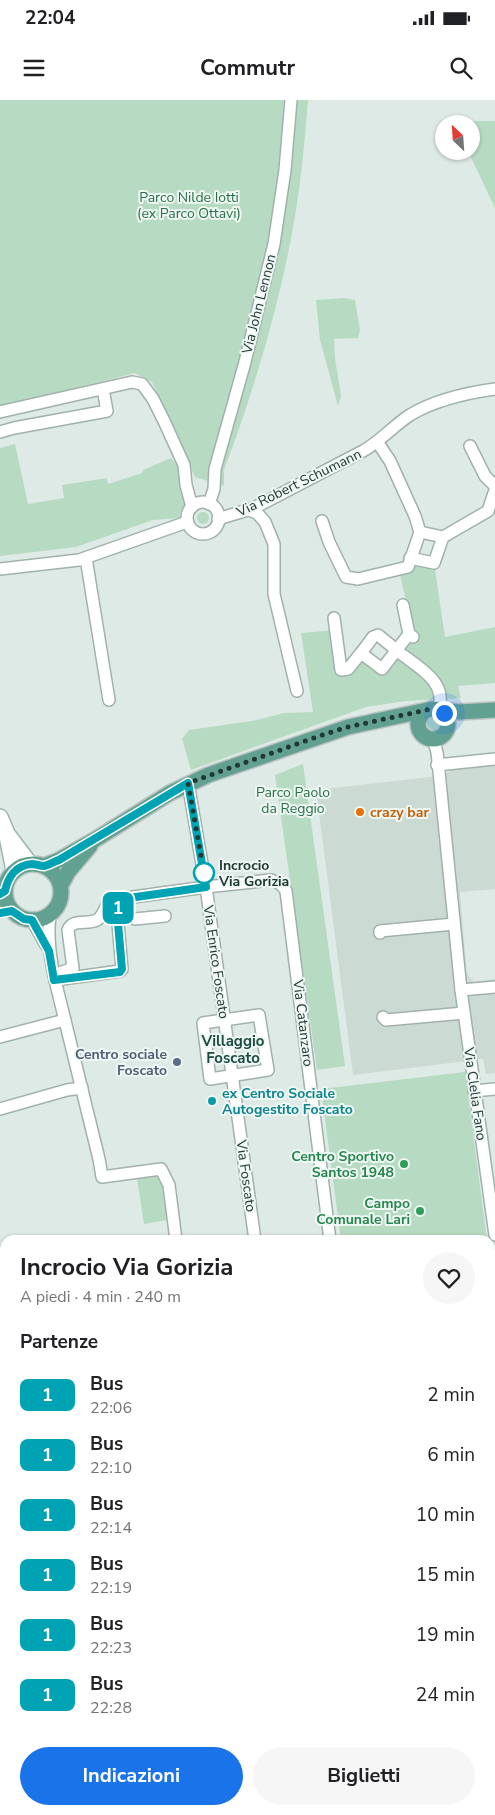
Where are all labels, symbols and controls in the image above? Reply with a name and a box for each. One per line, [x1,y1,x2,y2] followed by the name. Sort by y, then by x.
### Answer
[25,5,75,31] text: 22:04
[200,53,295,83] text: Commutr
[20,54,48,82] icon: menu
[447,54,475,82] icon: search
[435,115,480,160] north arrow
[435,115,480,160] map controls
[137,188,241,223] park label: Parco Nilde Iotti (ex Parco Ottavi)
[237,252,281,357] street label: Via John Lennon
[233,445,365,522] street label: Via Robert Schumann
[432,701,457,726] your location
[256,783,330,818] park label: Parco Paolo da Reggio
[370,803,429,822] place label: crazy bar
[354,806,366,818] marker: crazy bar
[218,856,289,891] place label: Incrocio Via Gorizia
[193,862,215,884] marker: Incrocio Via Gorizia
[102,892,134,924] line badge: 1
[113,896,123,920] text: 1
[198,903,233,1020] street label: Via Enrico Foscato
[288,978,318,1068] street label: Via Catanzaro
[201,1031,265,1068] district label: Villaggio Foscato
[75,1045,167,1080] place label: Centro sociale Foscato
[459,1045,491,1142] street label: Via Clelia Fano
[171,1056,183,1068] marker: Centro sociale Foscato
[222,1084,353,1119] place label: ex Centro Sociale Autogestito Foscato
[206,1095,218,1107] marker: ex Centro Sociale Autogestito Foscato
[231,1138,260,1213] street label: Via Foscato
[291,1147,394,1182] place label: Centro Sportivo Santos 1948
[398,1158,410,1170] marker: Centro Sportivo Santos 1948
[316,1194,410,1229] place label: Campo Comunale Lari
[414,1205,426,1217] marker: Campo Comunale Lari
[20,1251,233,1283] text: Incrocio Via Gorizia
[423,1252,475,1304] button: heart
[20,1286,181,1308] text: A piedi · 4 min · 240 m
[20,1329,98,1355] text: Partenze
[90,1371,123,1397] text: Bus
[427,1382,475,1408] text: 2 min
[42,1383,53,1407] text: 1
[90,1397,132,1419] text: 22:06
[90,1431,123,1457] text: Bus
[427,1442,475,1468] text: 6 min
[42,1443,53,1467] text: 1
[90,1457,132,1479] text: 22:10
[90,1491,123,1517] text: Bus
[416,1502,475,1528] text: 10 min
[42,1503,53,1527] text: 1
[90,1517,132,1539] text: 22:14
[90,1551,123,1577] text: Bus
[416,1562,475,1588] text: 15 min
[42,1563,53,1587] text: 1
[90,1577,132,1599] text: 22:19
[90,1611,123,1637] text: Bus
[416,1622,475,1648] text: 19 min
[42,1623,53,1647] text: 1
[90,1637,132,1659] text: 22:23
[90,1671,123,1697] text: Bus
[416,1682,475,1708] text: 24 min
[42,1683,53,1707] text: 1
[90,1697,132,1719] text: 22:28
[20,1747,243,1805] button: Indicazioni
[253,1747,475,1805] button: Biglietti

